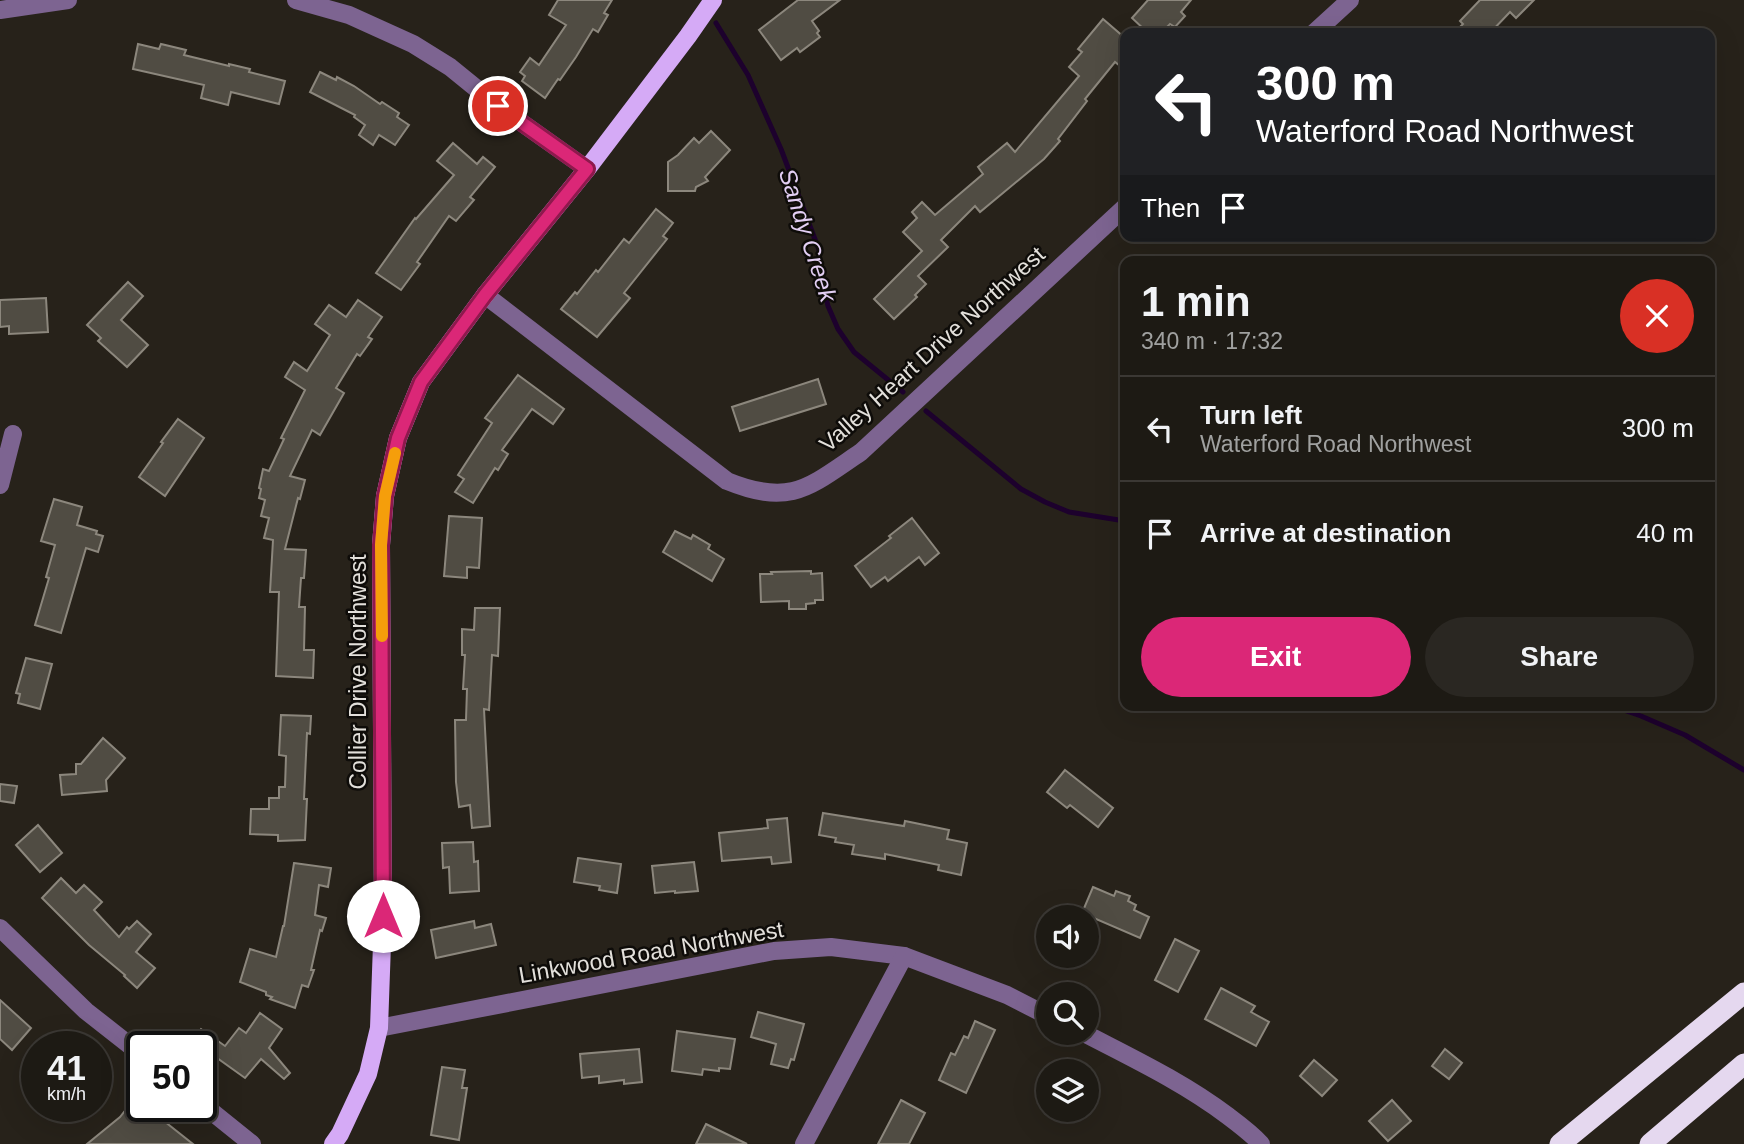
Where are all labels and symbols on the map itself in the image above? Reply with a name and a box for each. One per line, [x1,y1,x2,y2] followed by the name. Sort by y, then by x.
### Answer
[468,76,528,136] pin
[774,165,843,307] water label: Sandy Creek
[814,241,1050,457] street label: Valley Heart Drive Northwest
[345,554,371,790] street label: Collier Drive Northwest
[346,879,420,953] position arrow
[517,916,786,988] street label: Linkwood Road Northwest
[126,1031,217,1122] speed limit sign: 50

